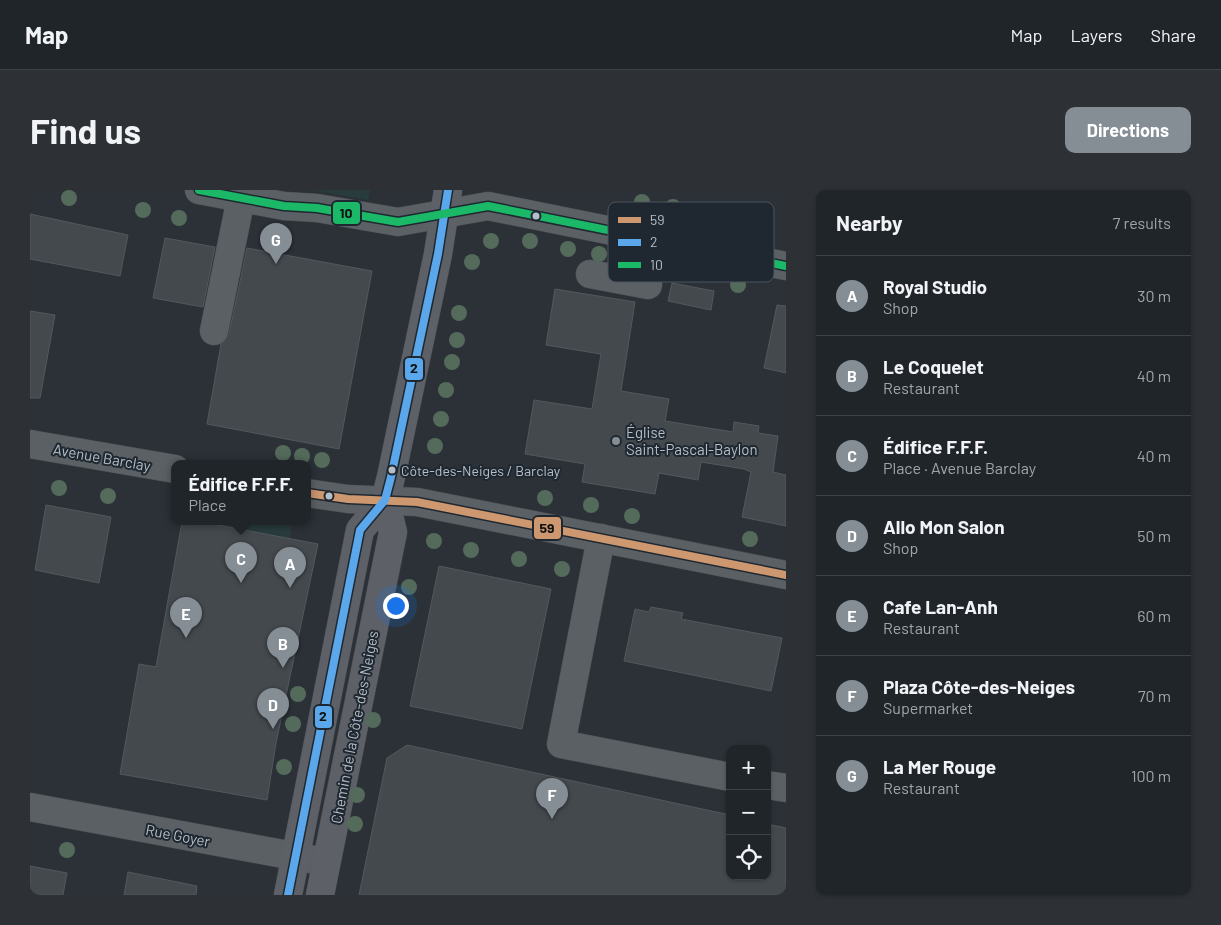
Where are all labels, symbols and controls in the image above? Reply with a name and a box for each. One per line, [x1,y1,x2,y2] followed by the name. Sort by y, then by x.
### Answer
[25,20,68,49] text: Map
[1010,24,1042,46] text: Map
[1070,24,1123,46] text: Layers
[1151,24,1196,46] text: Share
[1065,107,1191,153] button: Directions
[30,109,141,151] text: Find us
[332,201,361,225] line badge: 10
[608,202,774,282] legend
[340,204,352,221] text: 10
[836,210,902,235] text: Nearby
[531,211,541,221] unlabelled marker
[650,211,665,228] text: 59
[1113,213,1171,232] text: 7 results
[260,223,292,264] pin: G
[650,233,658,250] text: 2
[650,256,663,273] text: 10
[883,275,987,298] text: Royal Studio
[847,286,857,305] text: A
[1137,286,1171,305] text: 30 m
[883,298,918,317] text: Shop
[883,355,984,378] text: Le Coquelet
[404,357,424,381] line badge: 2
[410,359,418,376] text: 2
[847,366,857,385] text: B
[1137,366,1171,385] text: 40 m
[883,378,960,397] text: Restaurant
[626,423,758,458] place label: Église Saint-Pascal-Baylon
[610,435,622,447] marker: Église Saint-Pascal-Baylon
[883,435,988,458] text: Édifice F.F.F.
[52,440,152,474] street label: Avenue Barclay
[847,446,857,465] text: C
[1137,446,1171,465] text: 40 m
[883,458,1036,477] text: Place · Avenue Barclay
[171,460,311,525] popup
[401,462,561,479] place label: Côte-des-Neiges / Barclay
[387,465,397,475] marker: Côte-des-Neiges / Barclay
[188,472,294,495] text: Édifice F.F.F.
[324,491,334,501] unlabelled marker
[188,495,227,514] text: Place
[883,515,1005,538] text: Allo Mon Salon
[533,516,562,540] line badge: 59
[540,519,554,536] text: 59
[847,526,857,545] text: D
[1137,526,1171,545] text: 50 m
[883,538,918,557] text: Shop
[225,542,257,583] pin: C
[274,547,306,588] pin: A
[383,593,409,619] your location
[883,595,998,618] text: Cafe Lan-Anh
[170,597,202,638] pin: E
[847,606,857,625] text: E
[1137,606,1171,625] text: 60 m
[883,618,960,637] text: Restaurant
[267,627,299,668] pin: B
[326,629,382,825] street label: Chemin de la Côte-des-Neiges
[883,675,1075,698] text: Plaza Côte-des-Neiges
[848,686,856,705] text: F
[1138,686,1171,705] text: 70 m
[257,688,289,729] pin: D
[883,698,973,717] text: Supermarket
[314,705,333,729] line badge: 2
[319,707,327,724] text: 2
[726,745,771,880] map controls
[726,745,771,790] button: +
[883,755,996,778] text: La Mer Rouge
[847,766,857,785] text: G
[1131,766,1171,785] text: 100 m
[536,778,568,819] pin: F
[883,778,960,797] text: Restaurant
[726,790,771,835] button: −
[144,820,212,850] street label: Rue Goyer
[726,835,771,880] button: locate

